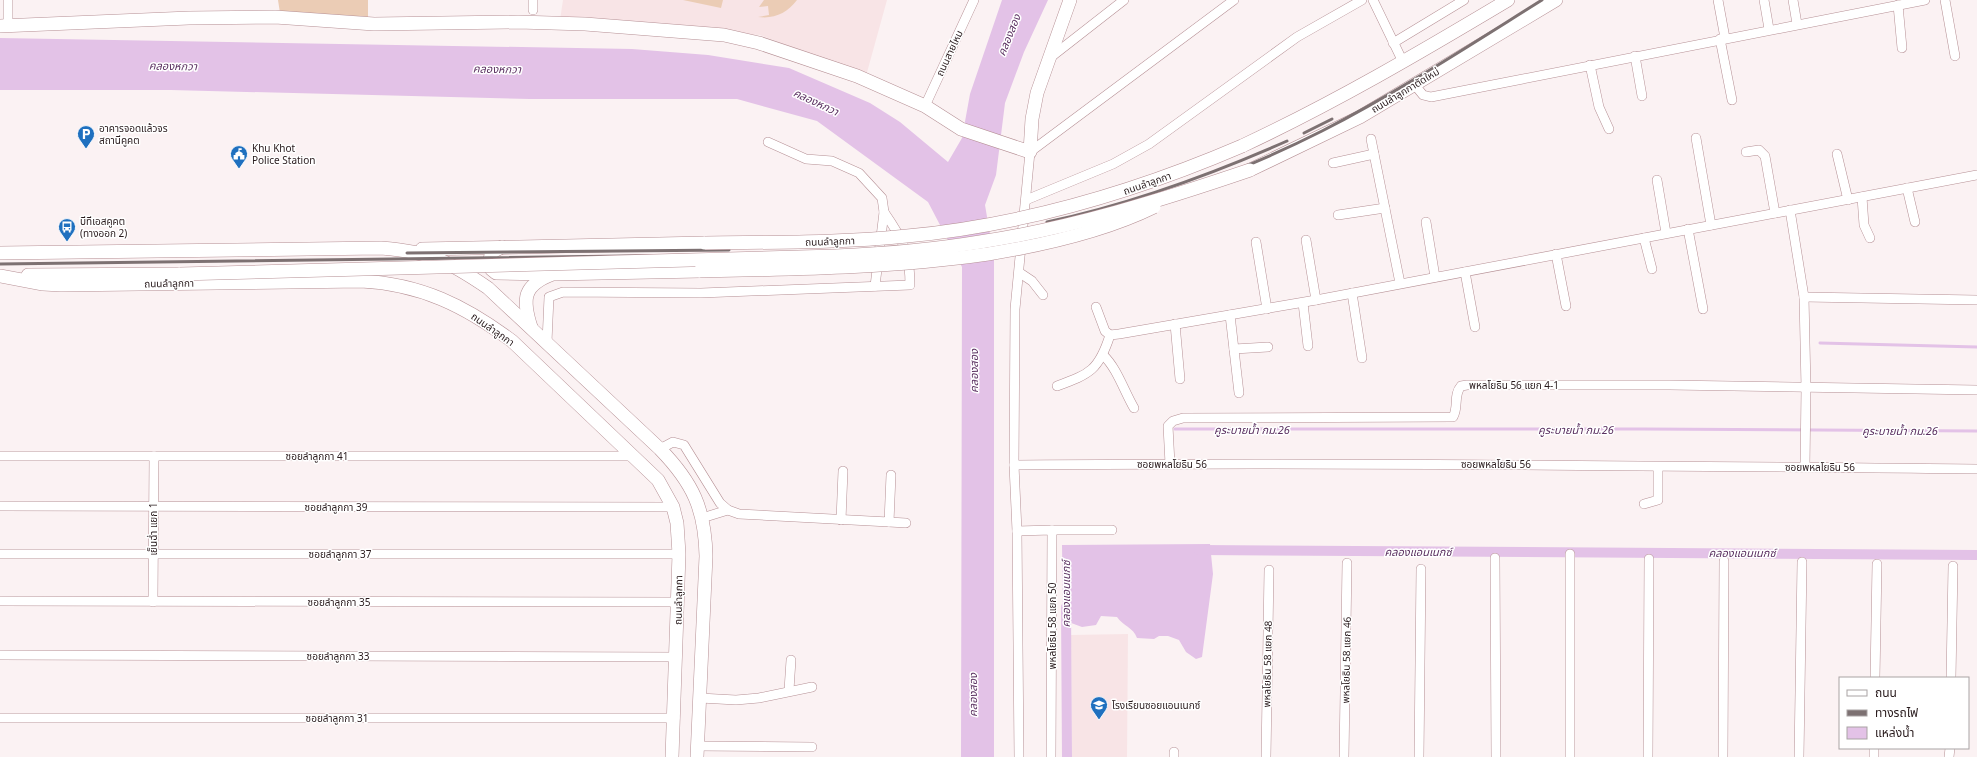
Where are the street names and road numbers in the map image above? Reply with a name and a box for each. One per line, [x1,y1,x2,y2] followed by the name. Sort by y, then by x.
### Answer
[932,28,966,78] street label: ถนนสายไหม
[1368,64,1442,116] street label: ถนนลำลูกกาตัดใหม่
[1121,168,1173,198] street label: ถนนลำลูกกา
[805,233,855,249] street label: ถนนลำลูกกา
[144,276,194,290] street label: ถนนลำลูกกา
[469,309,517,349] street label: ถนนลำลูกกา
[1469,378,1559,392] street label: พหลโยธิน 56 แยก 4-1
[286,449,348,463] street label: ซอยลำลูกกา 41
[1137,457,1207,471] street label: ซอยพหลโยธิน 56
[1461,457,1531,471] street label: ซอยพหลโยธิน 56
[1785,460,1855,474] street label: ซอยพหลโยธิน 56
[305,500,368,514] street label: ซอยลำลูกกา 39
[146,502,160,556] street label: เย็นฉ่ำ แยก 1
[309,547,372,561] street label: ซอยลำลูกกา 37
[671,575,685,625] street label: ถนนลำลูกกา
[1045,582,1059,669] street label: พหลโยธิน 58 แยก 50
[308,595,371,609] street label: ซอยลำลูกกา 35
[1338,616,1354,704] street label: พหลโยธิน 58 แยก 46
[1259,620,1275,708] street label: พหลโยธิน 58 แยก 48
[307,649,370,663] street label: ซอยลำลูกกา 33
[306,711,368,725] street label: ซอยลำลูกกา 31

